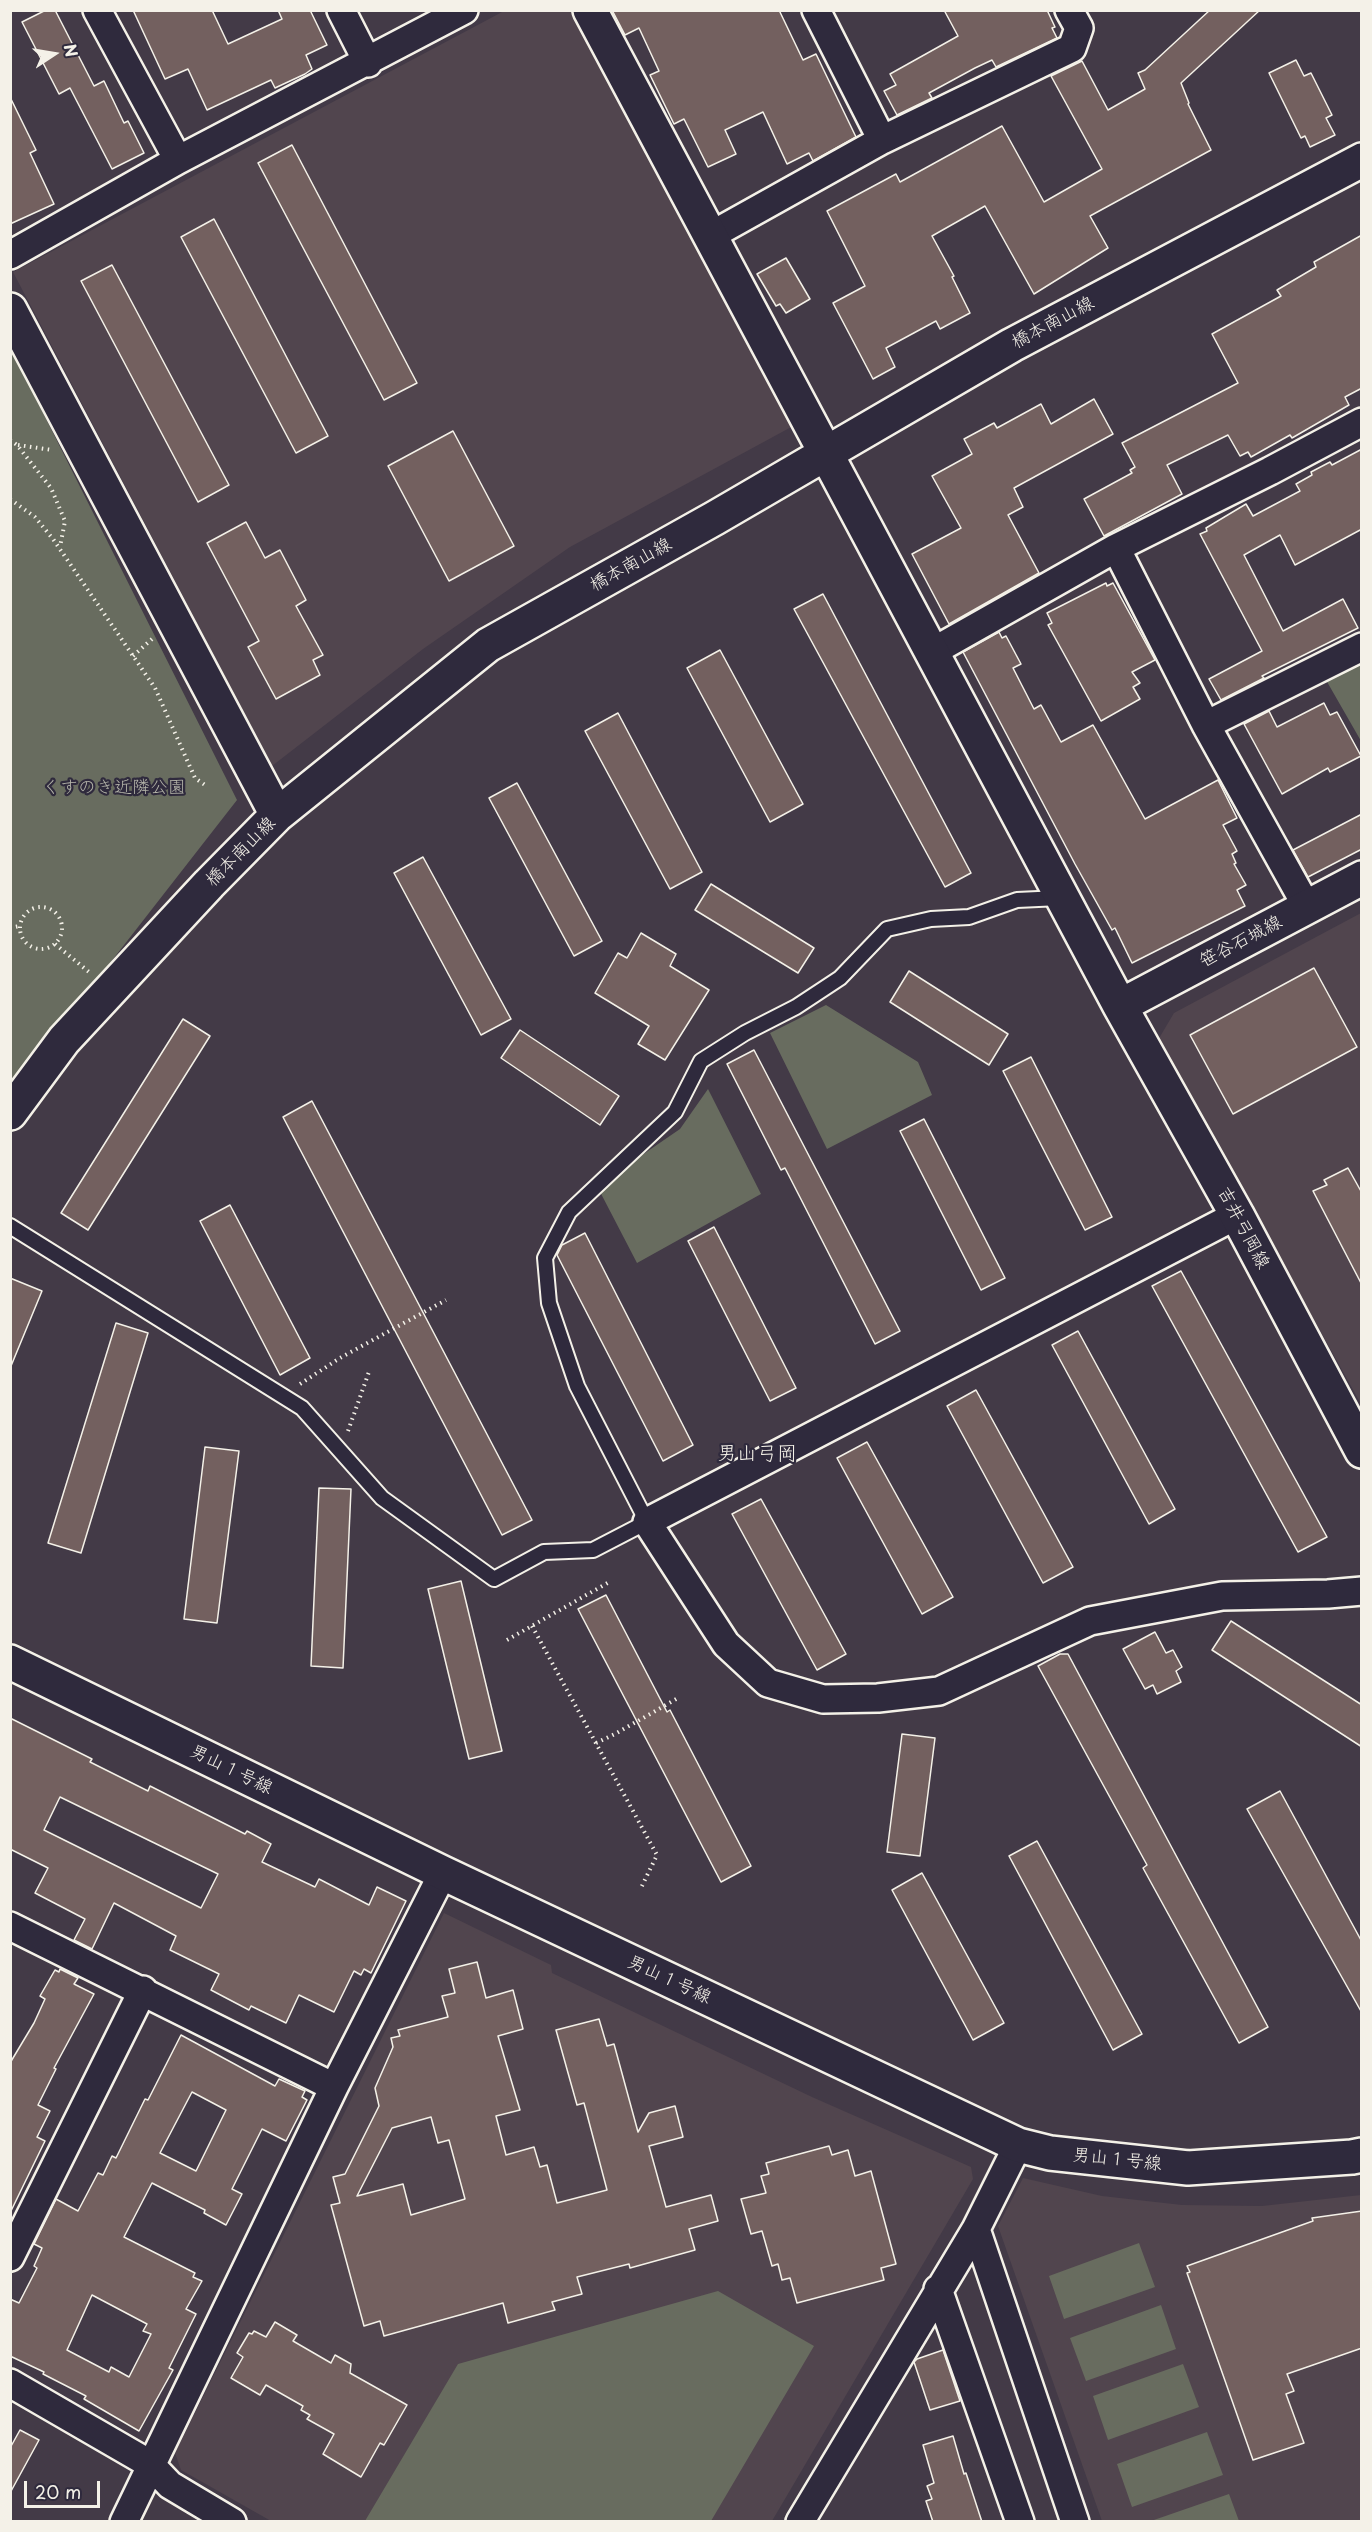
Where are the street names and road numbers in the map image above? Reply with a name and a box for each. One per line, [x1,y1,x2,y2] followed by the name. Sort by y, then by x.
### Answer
[1008,292,1098,354] street label: 橋本南山線
[586,534,676,596] street label: 橋本南山線
[202,813,280,891] street label: 橋本南山線
[1196,911,1286,973] street label: 笹谷石城線
[1212,1183,1274,1273] street label: 吉井弓岡線
[186,1741,276,1799] street label: 男山１号線
[624,1951,714,2009] street label: 男山１号線
[1071,2145,1163,2175] street label: 男山１号線

